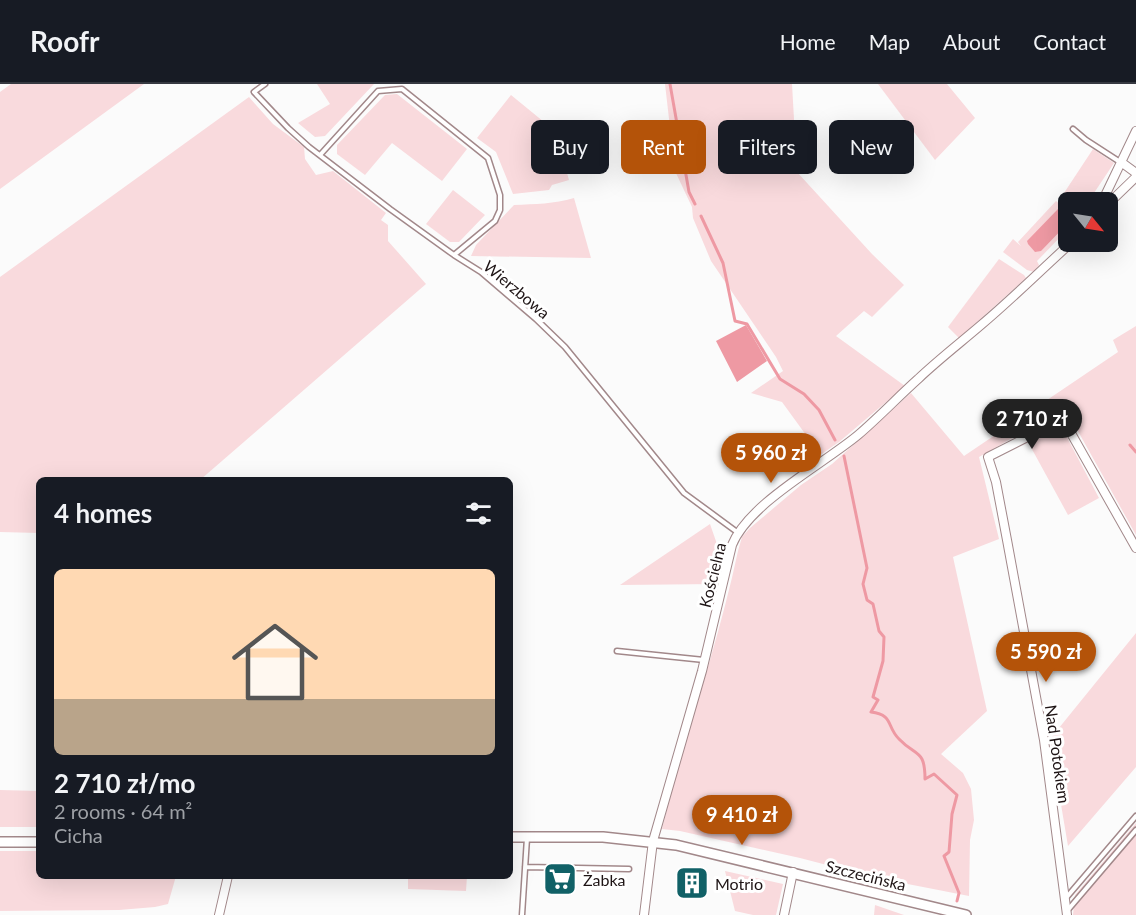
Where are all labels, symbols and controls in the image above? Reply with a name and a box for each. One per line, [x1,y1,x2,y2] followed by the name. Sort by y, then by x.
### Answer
[30,24,99,58] text: Roofr
[780,29,836,54] text: Home
[869,29,910,54] text: Map
[943,29,1000,54] text: About
[1033,29,1106,54] text: Contact
[531,120,609,174] chip: Buy
[621,120,706,174] chip: Rent
[718,120,817,174] chip: Filters
[829,120,914,174] chip: New
[1058,192,1118,252] north arrow
[1058,192,1118,252] map controls
[480,256,554,322] street label: Wierzbowa
[970,399,1094,450] pin: 2 710 zł
[996,406,1068,430] text: 2 710 zł
[709,433,833,484] pin: 5 960 zł
[735,440,807,464] text: 5 960 zł
[54,497,152,529] text: 4 homes
[462,497,495,530] icon: filters
[695,540,729,610] street label: Kościelna
[221,608,329,716] icon: home
[984,632,1108,683] pin: 5 590 zł
[1010,639,1082,663] text: 5 590 zł
[1042,703,1074,805] street label: Nad Potokiem
[54,767,196,799] text: 2 710 zł/mo
[680,795,804,846] pin: 9 410 zł
[54,799,192,823] text: 2 rooms · 64 m²
[706,802,778,826] text: 9 410 zł
[54,823,103,847] text: Cicha
[824,856,908,894] street label: Szczecińska
[542,861,578,897] supermarket icon: Żabka
[674,865,710,901] building icon: Motrio
[583,870,626,889] place label: Żabka
[715,874,763,893] place label: Motrio

